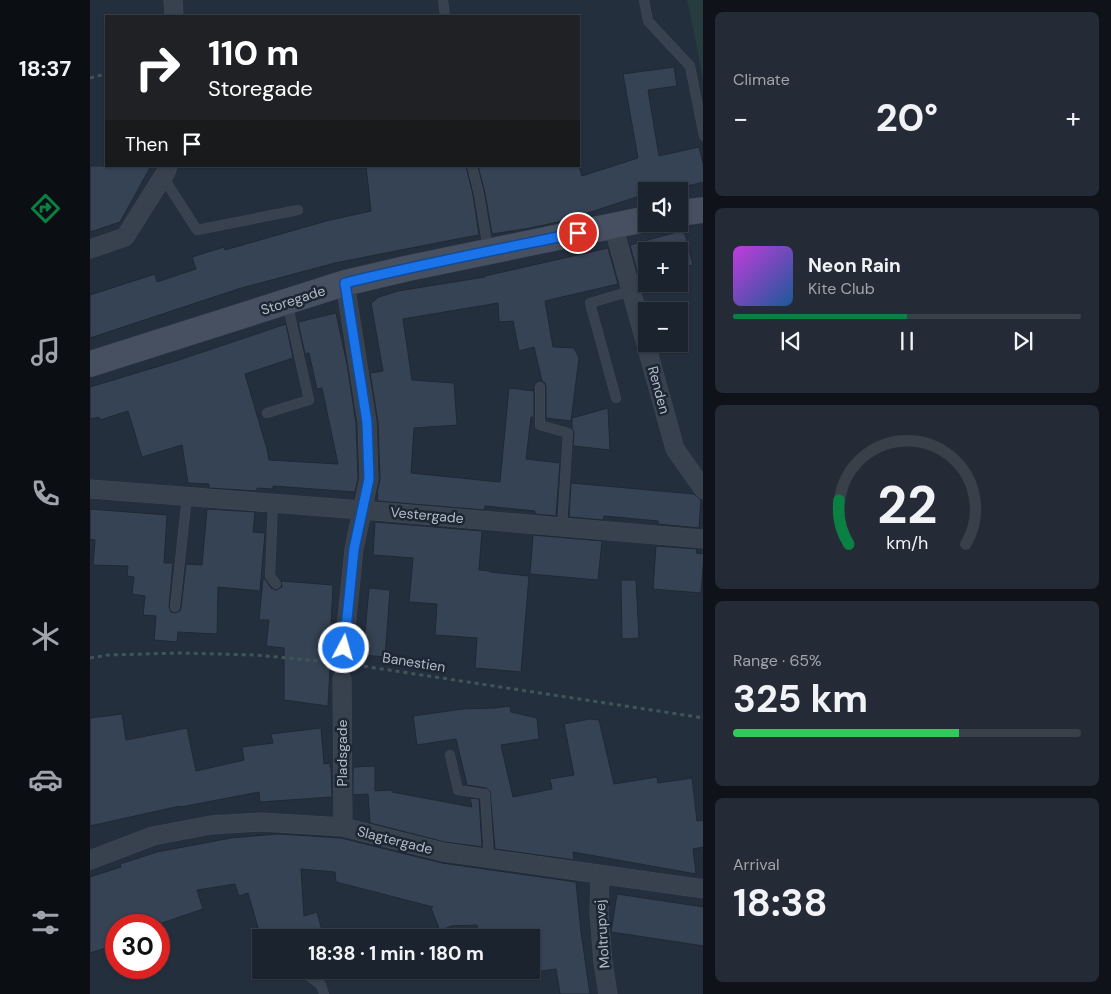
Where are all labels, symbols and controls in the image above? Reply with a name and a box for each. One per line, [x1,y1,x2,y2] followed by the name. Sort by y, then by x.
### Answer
[208,30,299,76] text: 110 m
[125,35,190,100] icon: right
[19,54,71,83] text: 18:37
[733,69,790,90] text: Climate
[208,74,313,103] text: Storegade
[876,93,938,143] text: 20°
[733,100,748,137] text: −
[1066,100,1081,137] text: +
[178,130,206,158] icon: arrive
[125,132,168,157] text: Then
[638,182,688,352] map controls
[638,182,688,232] button: sound
[28,191,63,226] icon: directions
[557,212,599,254] pin
[564,219,592,247] icon: arrive
[638,242,688,292] button: +
[808,253,901,278] text: Neon Rain
[808,278,875,299] text: Kite Club
[258,281,328,319] street label: Storegade
[638,302,688,352] button: −
[777,327,805,355] icon: previous
[893,327,921,355] icon: pause
[1009,327,1037,355] icon: next
[28,334,63,369] icon: music
[644,364,674,416] street label: Renden
[877,471,937,539] text: 22
[28,476,63,511] icon: phone
[390,503,464,527] street label: Vestergade
[886,531,928,555] text: km/h
[28,619,63,654] icon: climate
[317,621,369,673] position arrow
[381,648,447,676] street label: Banestien
[733,650,822,671] text: Range · 65%
[733,674,868,724] text: 325 km
[333,720,351,786] street label: Pladsgade
[28,762,63,797] icon: car
[355,822,435,858] street label: Slagtergade
[733,854,780,875] text: Arrival
[733,878,828,928] text: 18:38
[591,899,613,969] street label: Moltrupvej
[28,905,63,940] icon: filters
[105,914,170,979] speed limit sign: 30
[308,941,484,966] text: 18:38 · 1 min · 180 m

